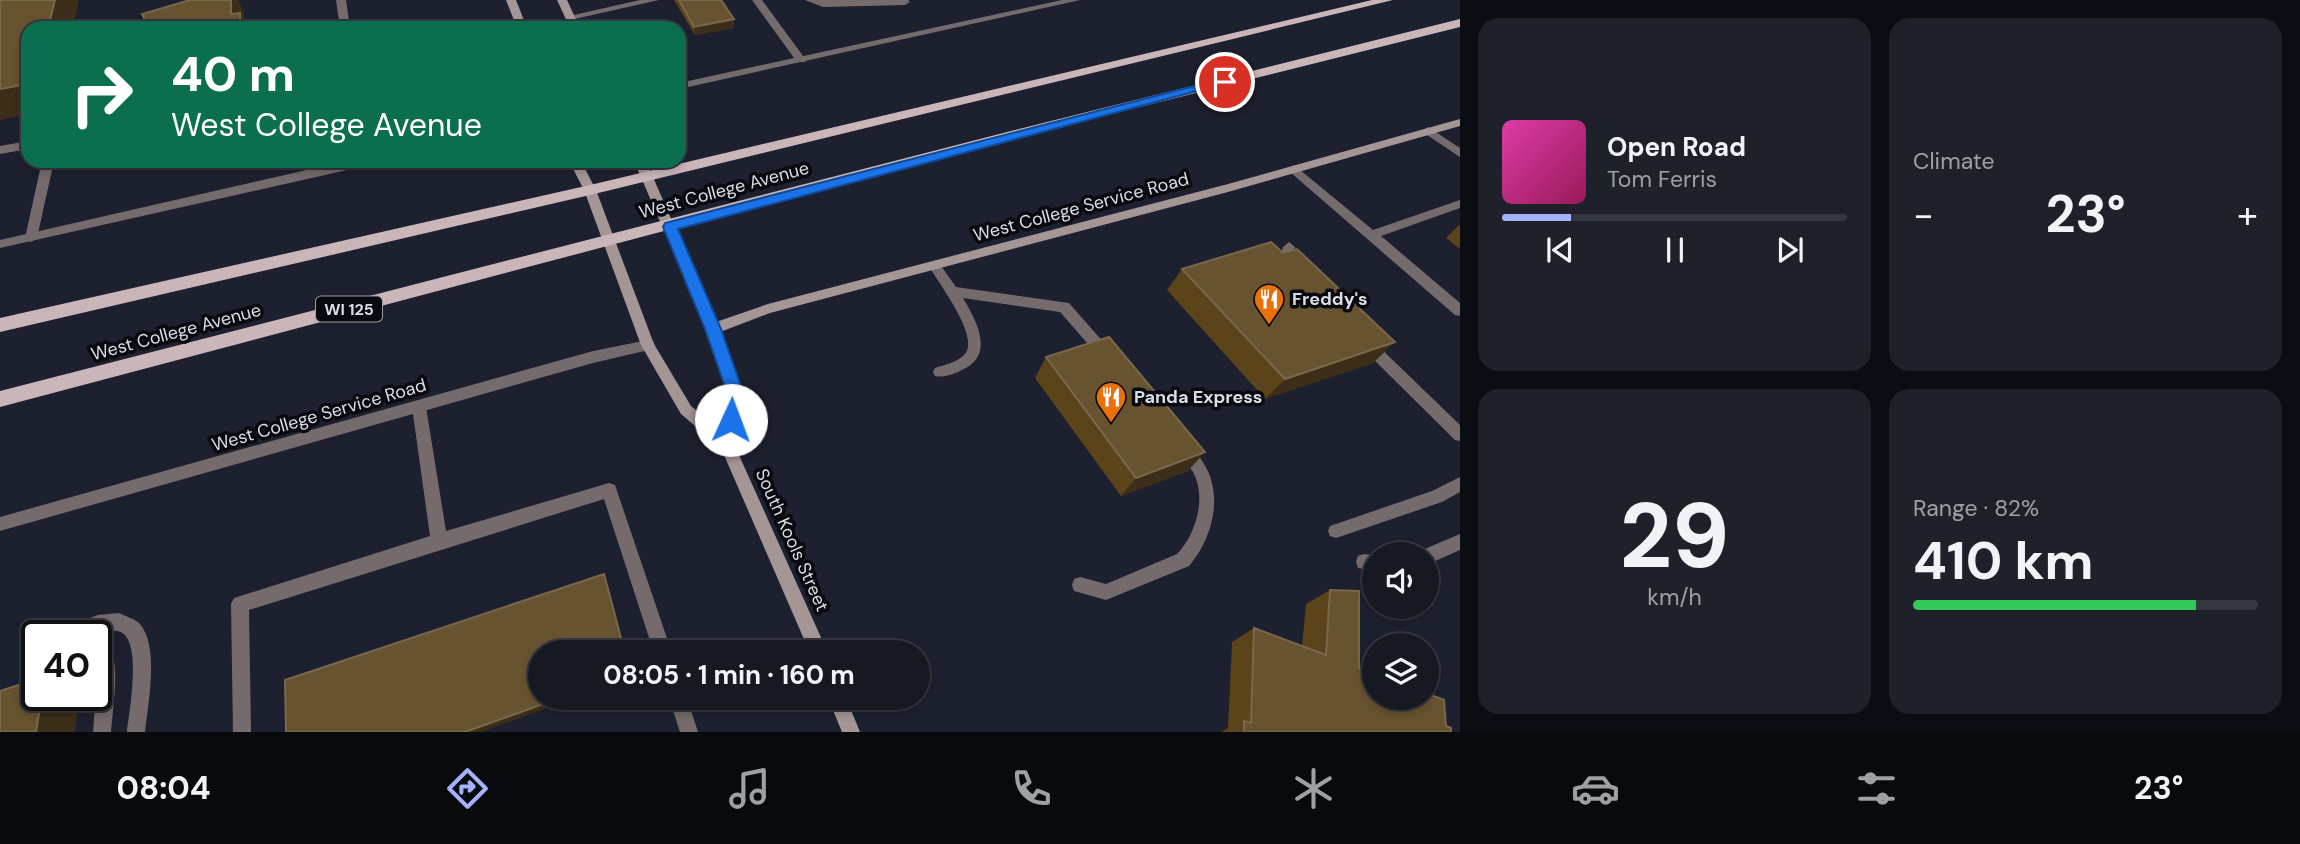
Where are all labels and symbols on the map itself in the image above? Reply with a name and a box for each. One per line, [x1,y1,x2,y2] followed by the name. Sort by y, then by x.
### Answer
[1195,52,1255,112] pin
[636,156,812,224] street label: West College Avenue
[971,167,1191,247] street label: West College Service Road
[1252,282,1286,326] restaurant icon: Freddy's
[1292,287,1368,311] place label: Freddy's
[316,296,382,322] road number: WI 125
[88,298,264,366] street label: West College Avenue
[209,373,429,457] street label: West College Service Road
[1094,380,1128,424] restaurant icon: Panda Express
[694,383,768,457] position arrow
[1134,385,1262,409] place label: Panda Express
[750,465,834,615] street label: South Kools Street
[21,620,112,711] speed limit sign: 40

